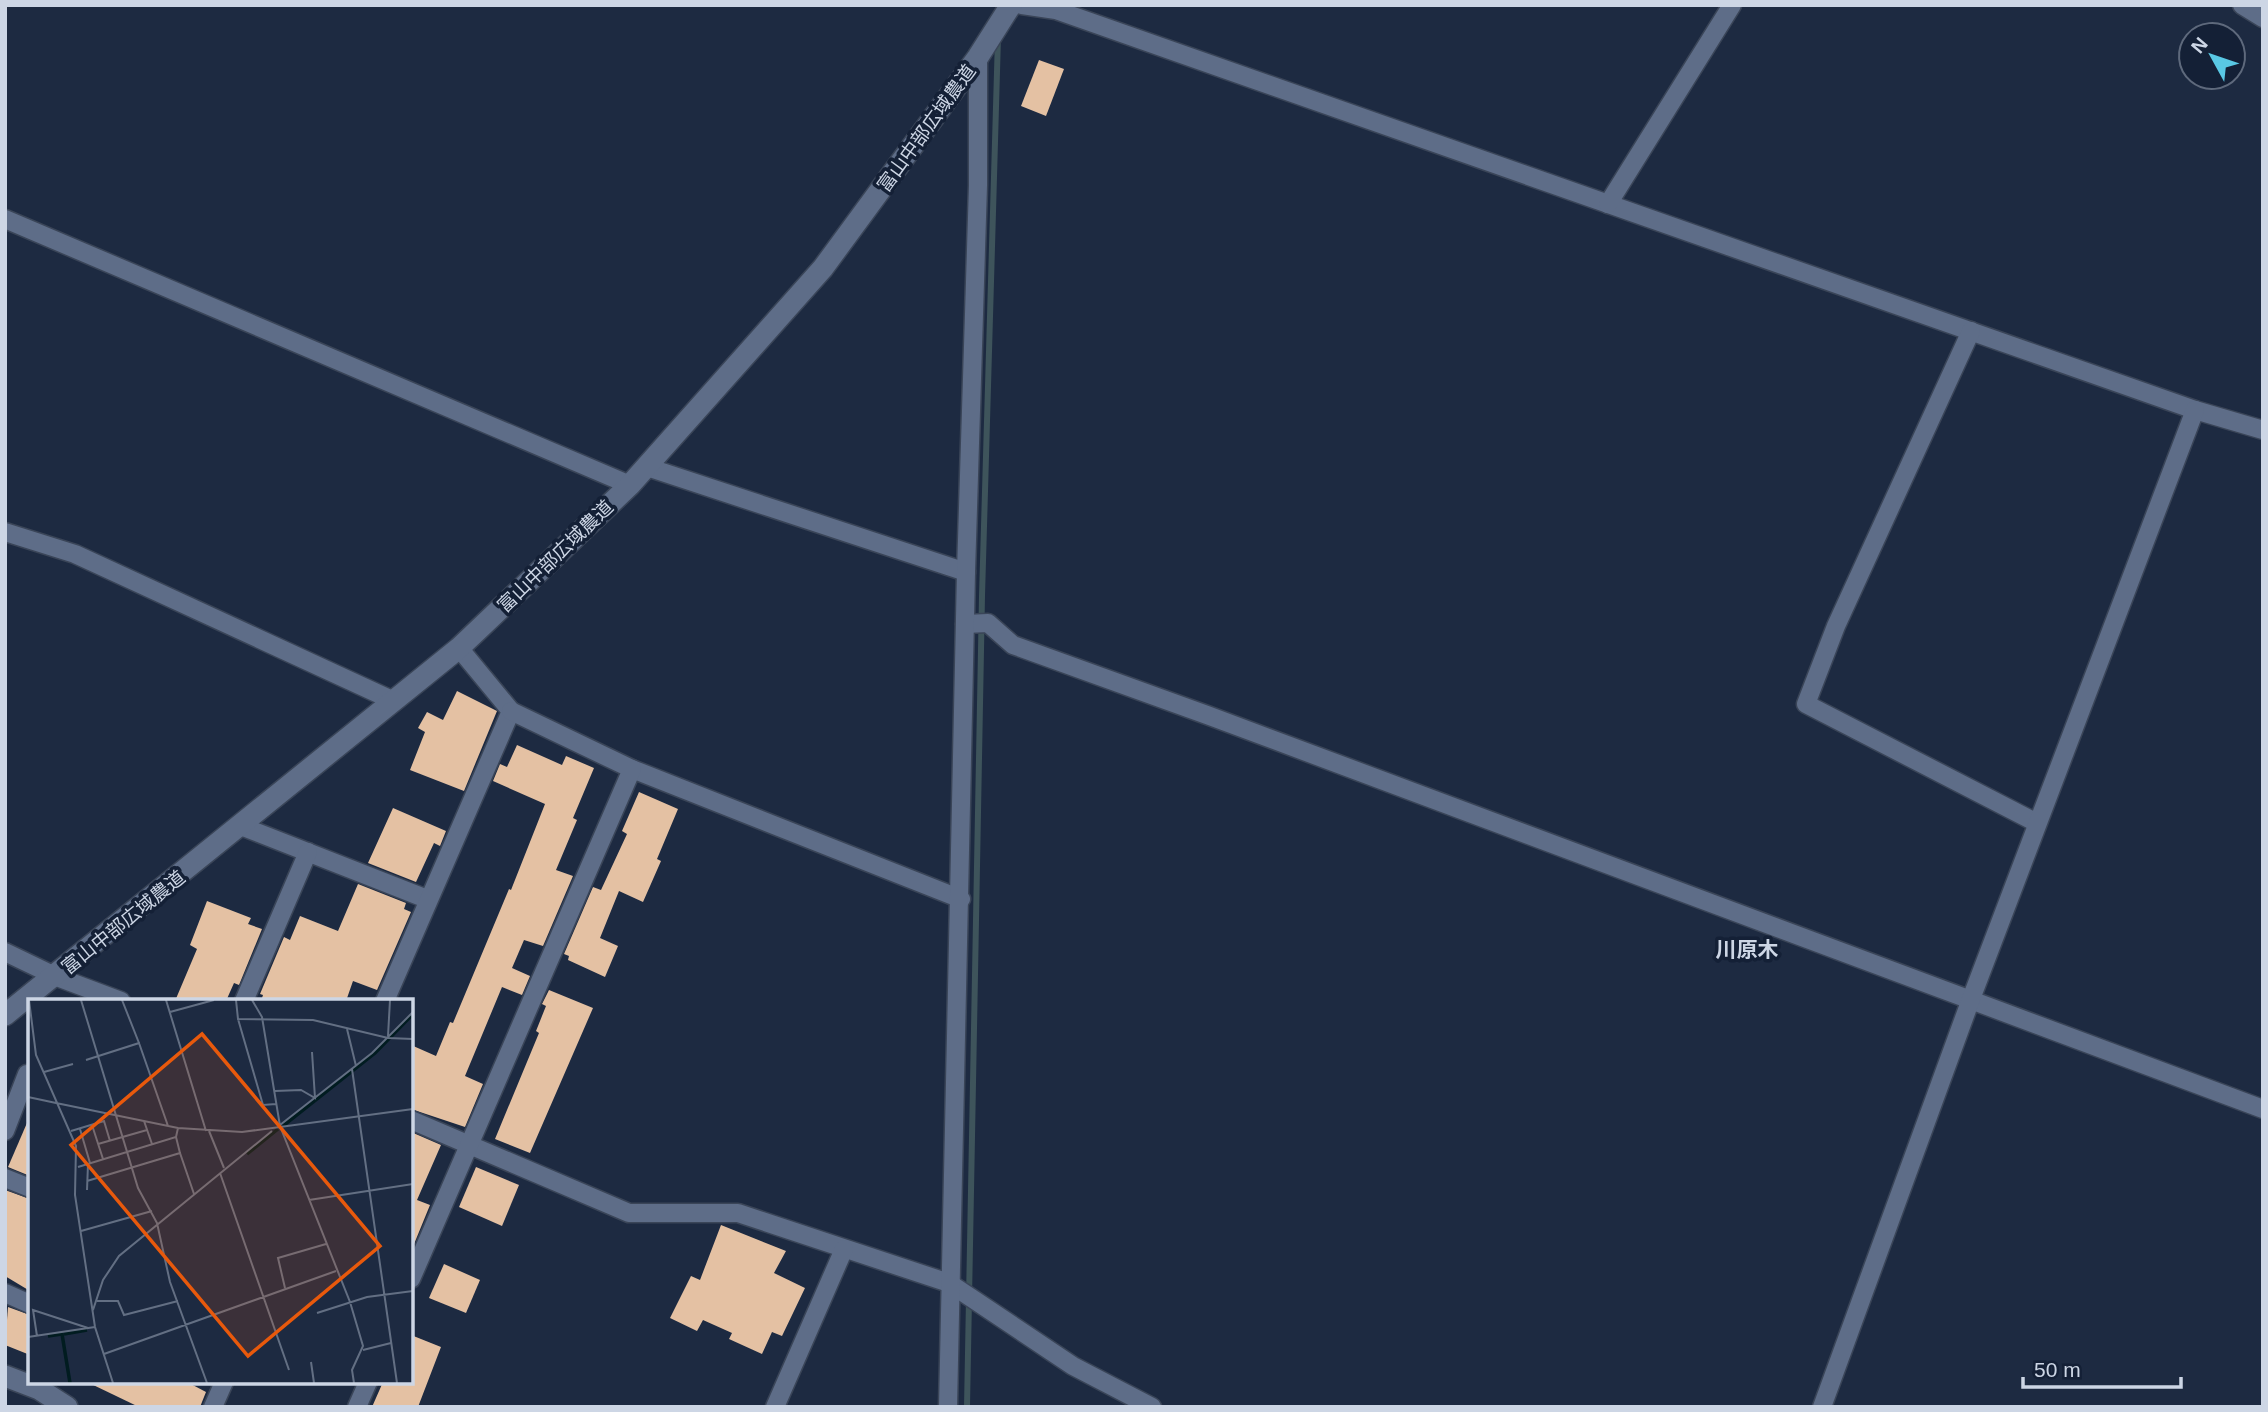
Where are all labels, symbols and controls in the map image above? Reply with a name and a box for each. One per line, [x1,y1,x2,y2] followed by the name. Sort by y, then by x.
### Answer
[2177,21,2247,91] north arrow
[2187,33,2212,57] text: N
[873,61,980,196] street label: 富山中部広域農道
[493,496,617,617] street label: 富山中部広域農道
[58,866,189,978] street label: 富山中部広域農道
[1716,938,1779,961] district label: 川原木
[28,999,413,1384] inset map
[2023,1346,2180,1390] scale bar
[2034,1358,2081,1381] text: 50 m

